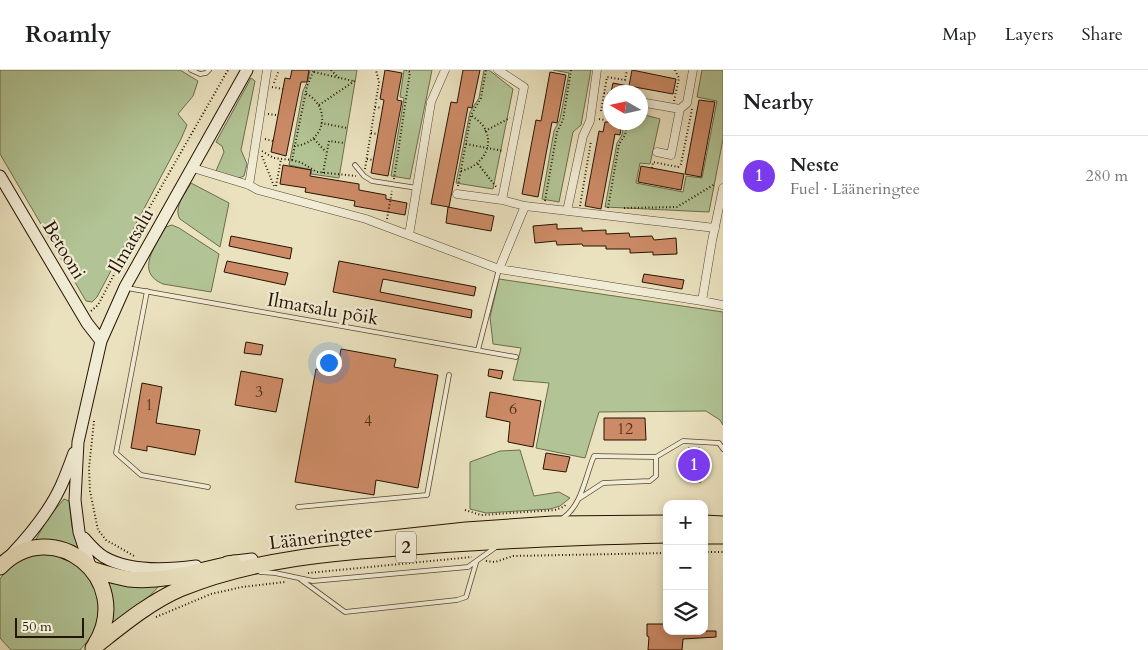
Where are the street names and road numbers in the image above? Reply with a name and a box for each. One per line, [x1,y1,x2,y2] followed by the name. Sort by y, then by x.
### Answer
[102,204,160,278] street label: Ilmatsalu
[36,216,92,284] street label: Betooni
[265,286,381,332] street label: Ilmatsalu põik
[267,518,375,556] street label: Lääneringtee
[396,532,416,562] road number: 2

